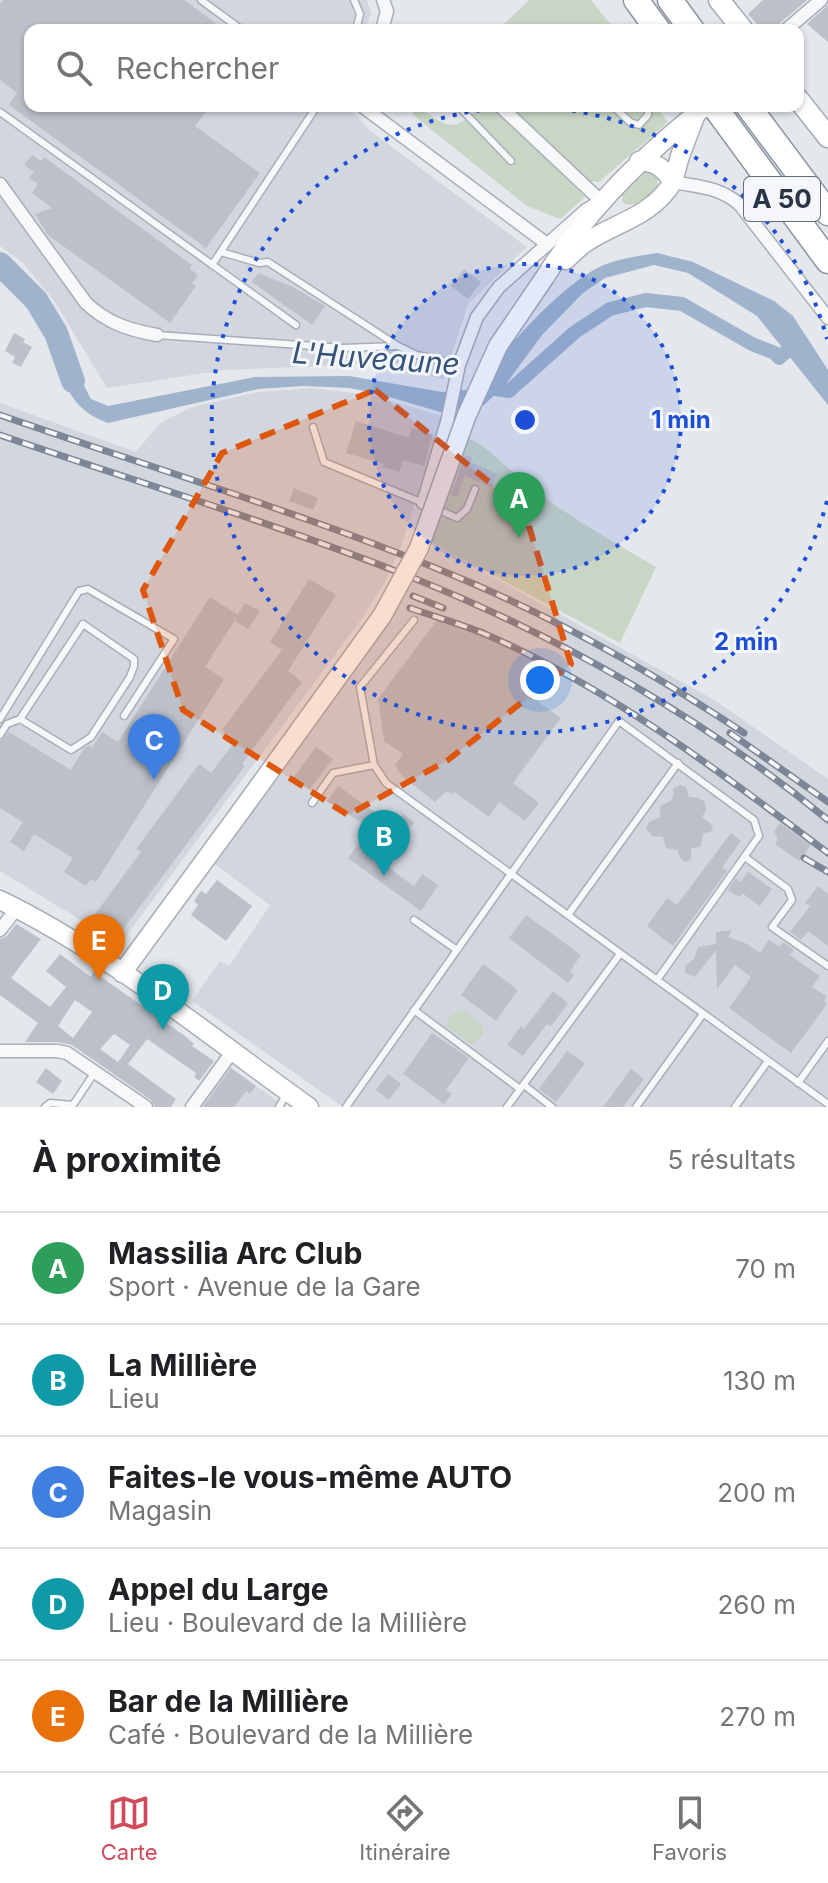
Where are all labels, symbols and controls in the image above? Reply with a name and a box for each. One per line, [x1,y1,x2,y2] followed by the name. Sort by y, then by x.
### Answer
[24,24,804,112] search box
[52,46,96,90] icon: search
[116,50,279,86] text: Rechercher
[744,177,820,221] road number: A 50
[291,334,461,382] water label: L'Huveaune
[651,405,711,434] text: 1 min
[511,406,539,434] centre of rings
[493,472,545,538] pin: A
[714,627,778,656] text: 2 min
[520,660,560,700] your location
[128,714,180,780] pin: C
[358,810,410,876] pin: B
[73,914,125,980] pin: E
[137,964,189,1030] pin: D
[32,1139,222,1180] text: À proximité
[667,1144,796,1175] text: 5 résultats
[108,1235,362,1271] text: Massilia Arc Club
[48,1253,68,1284] text: A
[735,1253,796,1284] text: 70 m
[108,1271,421,1302] text: Sport · Avenue de la Gare
[108,1347,257,1383] text: La Millière
[49,1365,67,1396] text: B
[723,1365,796,1396] text: 130 m
[108,1383,160,1414] text: Lieu
[108,1459,512,1495] text: Faites-le vous-même AUTO
[48,1477,68,1508] text: C
[717,1477,796,1508] text: 200 m
[108,1495,212,1526] text: Magasin
[108,1571,329,1607] text: Appel du Large
[49,1589,67,1620] text: D
[718,1589,796,1620] text: 260 m
[108,1607,467,1638] text: Lieu · Boulevard de la Millière
[108,1683,349,1719] text: Bar de la Millière
[50,1701,66,1732] text: E
[719,1701,796,1732] text: 270 m
[108,1719,473,1750] text: Café · Boulevard de la Millière
[101,1791,158,1865] tab: Carte
[359,1791,450,1865] tab: Itinéraire
[652,1791,727,1865] tab: Favoris

